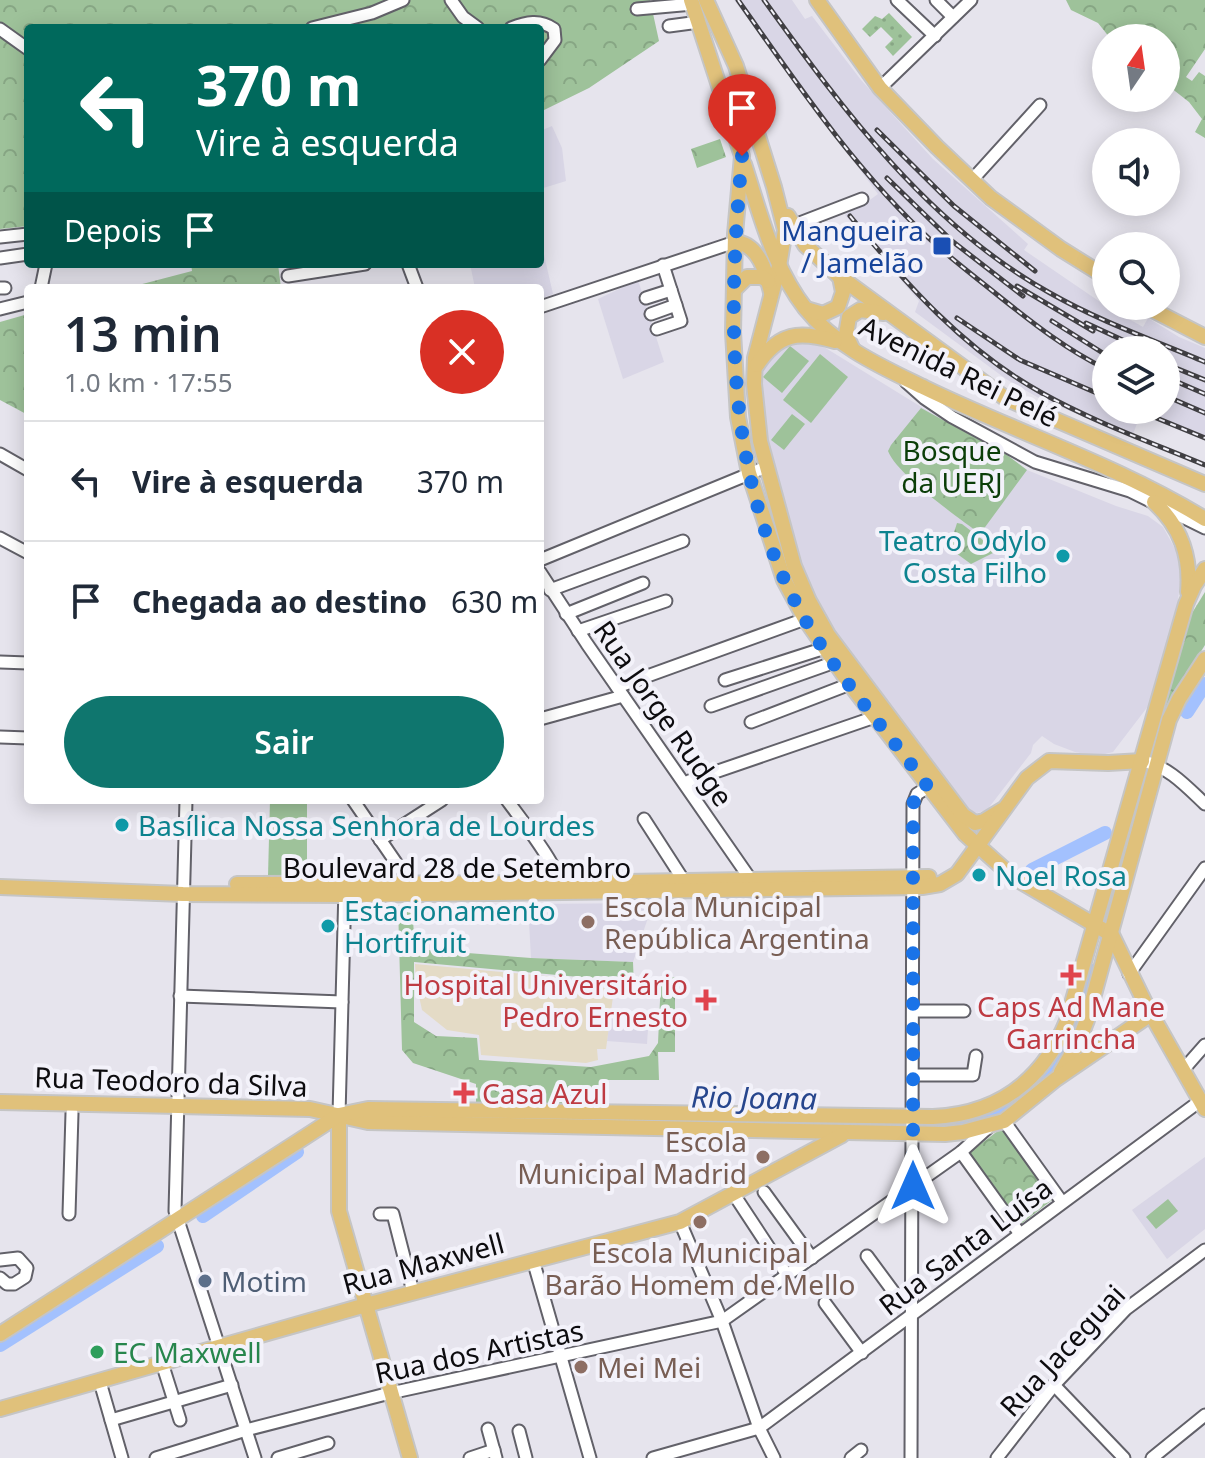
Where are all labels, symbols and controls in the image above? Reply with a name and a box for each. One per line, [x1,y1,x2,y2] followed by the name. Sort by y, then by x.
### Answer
[1092,24,1180,112] north arrow
[1092,24,1180,424] map controls
[196,46,361,122] text: 370 m
[64,56,168,160] icon: left
[708,74,776,156] pin
[720,86,764,130] icon: arrive
[196,118,459,167] text: Vire à esquerda
[1092,128,1180,216] button: sound
[178,208,222,252] icon: arrive
[64,210,162,251] text: Depois
[781,211,924,281] place label: Mangueira / Jamelão
[1092,232,1180,320] button: search
[931,235,953,257] marker: Mangueira / Jamelão
[64,301,222,366] text: 13 min
[854,307,1064,435] street label: Avenida Rei Pelé
[420,310,504,394] button: close
[1092,336,1180,424] button: layers
[64,364,233,400] text: 1.0 km · 17:55
[901,431,1003,501] park label: Bosque da UERJ
[64,459,108,503] icon: left
[132,461,364,502] text: Vire à esquerda
[417,461,504,502] text: 370 m
[879,521,1047,591] place label: Teatro Odylo Costa Filho
[1054,547,1072,565] marker: Teatro Odylo Costa Filho
[64,579,108,623] icon: arrive
[132,581,427,622] text: Chegada ao destino
[451,581,538,622] text: 630 m
[586,612,742,814] street label: Rua Jorge Rudge
[64,696,504,788] button: Sair
[138,806,595,844] place label: Basílica Nossa Senhora de Lourdes
[113,816,131,834] marker: Basílica Nossa Senhora de Lourdes
[283,848,631,886] street label: Boulevard 28 de Setembro
[995,856,1127,894] place label: Noel Rosa
[970,866,988,884] marker: Noel Rosa
[604,887,870,957] place label: Escola Municipal República Argentina
[344,891,556,961] place label: Estacionamento Hortifruit
[579,913,597,931] marker: Escola Municipal República Argentina
[319,917,337,935] marker: Estacionamento Hortifruit
[1060,964,1082,986] marker: Caps Ad Mane Garrincha
[403,965,688,1035] place label: Hospital Universitário Pedro Ernesto
[977,987,1165,1057] place label: Caps Ad Mane Garrincha
[695,989,717,1011] marker: Hospital Universitário Pedro Ernesto
[34,1057,308,1105] street label: Rua Teodoro da Silva
[482,1074,607,1112] place label: Casa Azul
[691,1075,817,1119] water label: Rio Joana
[453,1082,475,1104] marker: Casa Azul
[517,1122,747,1192] place label: Escola Municipal Madrid
[871,1144,955,1228] position arrow
[754,1148,772,1166] marker: Escola Municipal Madrid
[871,1168,1059,1324] street label: Rua Santa Luísa
[691,1213,709,1231] marker: Escola Municipal Barão Homem de Mello
[338,1223,508,1303] street label: Rua Maxwell
[545,1233,855,1303] place label: Escola Municipal Barão Homem de Mello
[221,1262,307,1300] place label: Motim
[196,1272,214,1290] marker: Motim
[991,1276,1133,1424] street label: Rua Jaceguai
[371,1310,587,1392] street label: Rua dos Artistas
[113,1333,262,1371] place label: EC Maxwell
[88,1343,106,1361] marker: EC Maxwell
[597,1348,701,1386] place label: Mei Mei
[572,1358,590,1376] marker: Mei Mei

